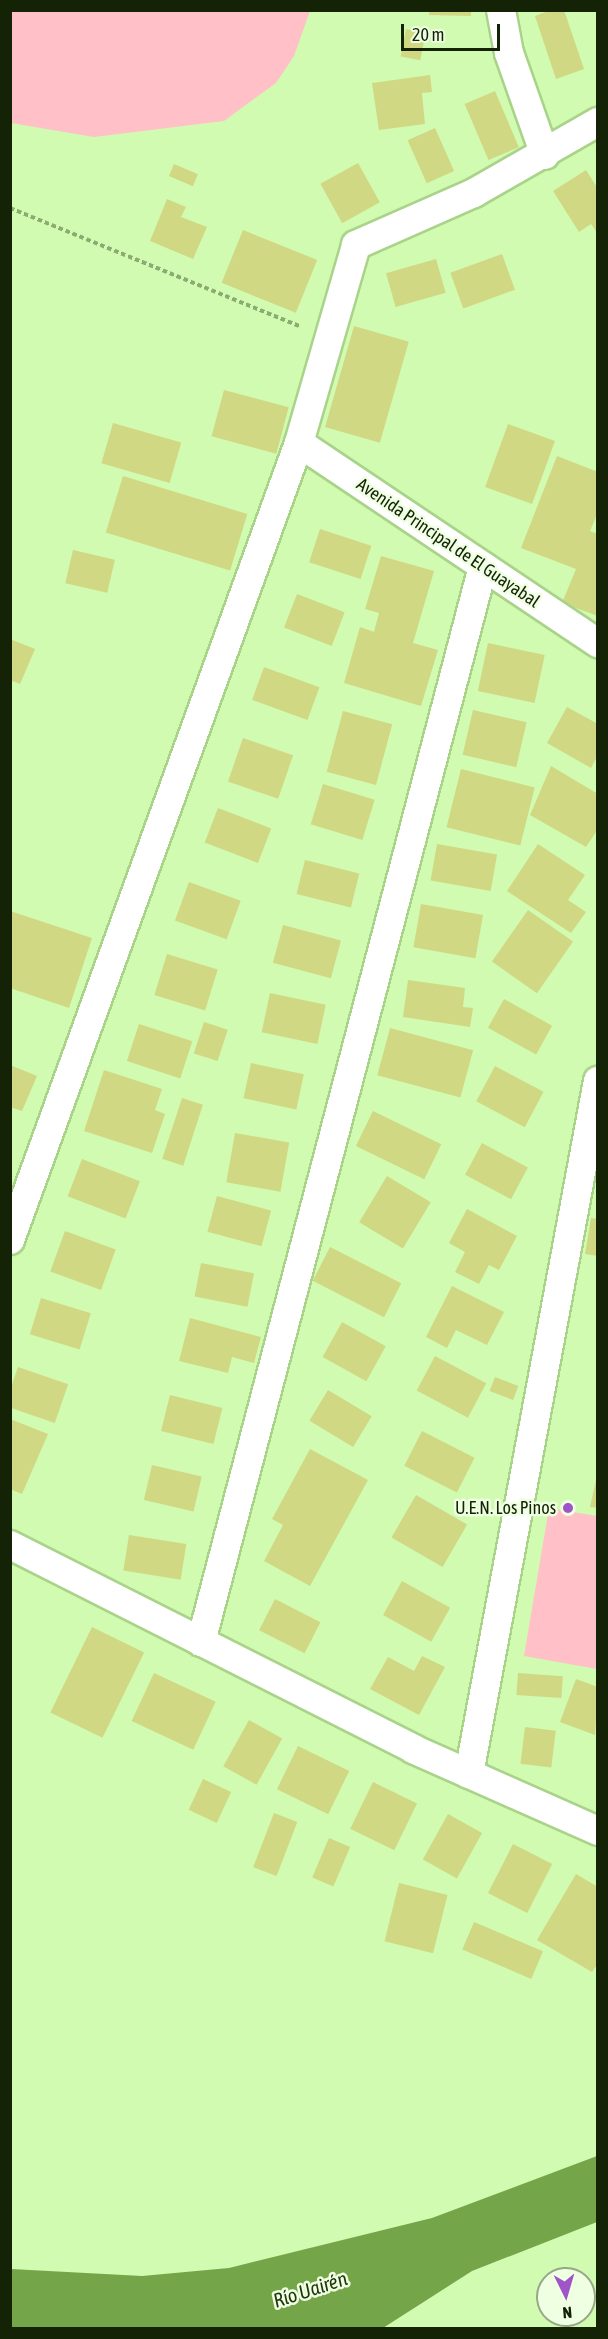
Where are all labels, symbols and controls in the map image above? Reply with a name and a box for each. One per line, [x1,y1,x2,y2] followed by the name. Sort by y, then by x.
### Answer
[404,12,503,50] scale bar
[412,24,444,45] text: 20 m
[352,474,544,612] street label: Avenida Principal de El Guayabal
[455,1497,556,1519] place label: U.E.N. Los Pinos
[561,1501,575,1515] marker: U.E.N. Los Pinos
[270,2266,350,2312] water label: Río Uairén
[536,2267,596,2327] north arrow
[562,2304,573,2322] text: N

